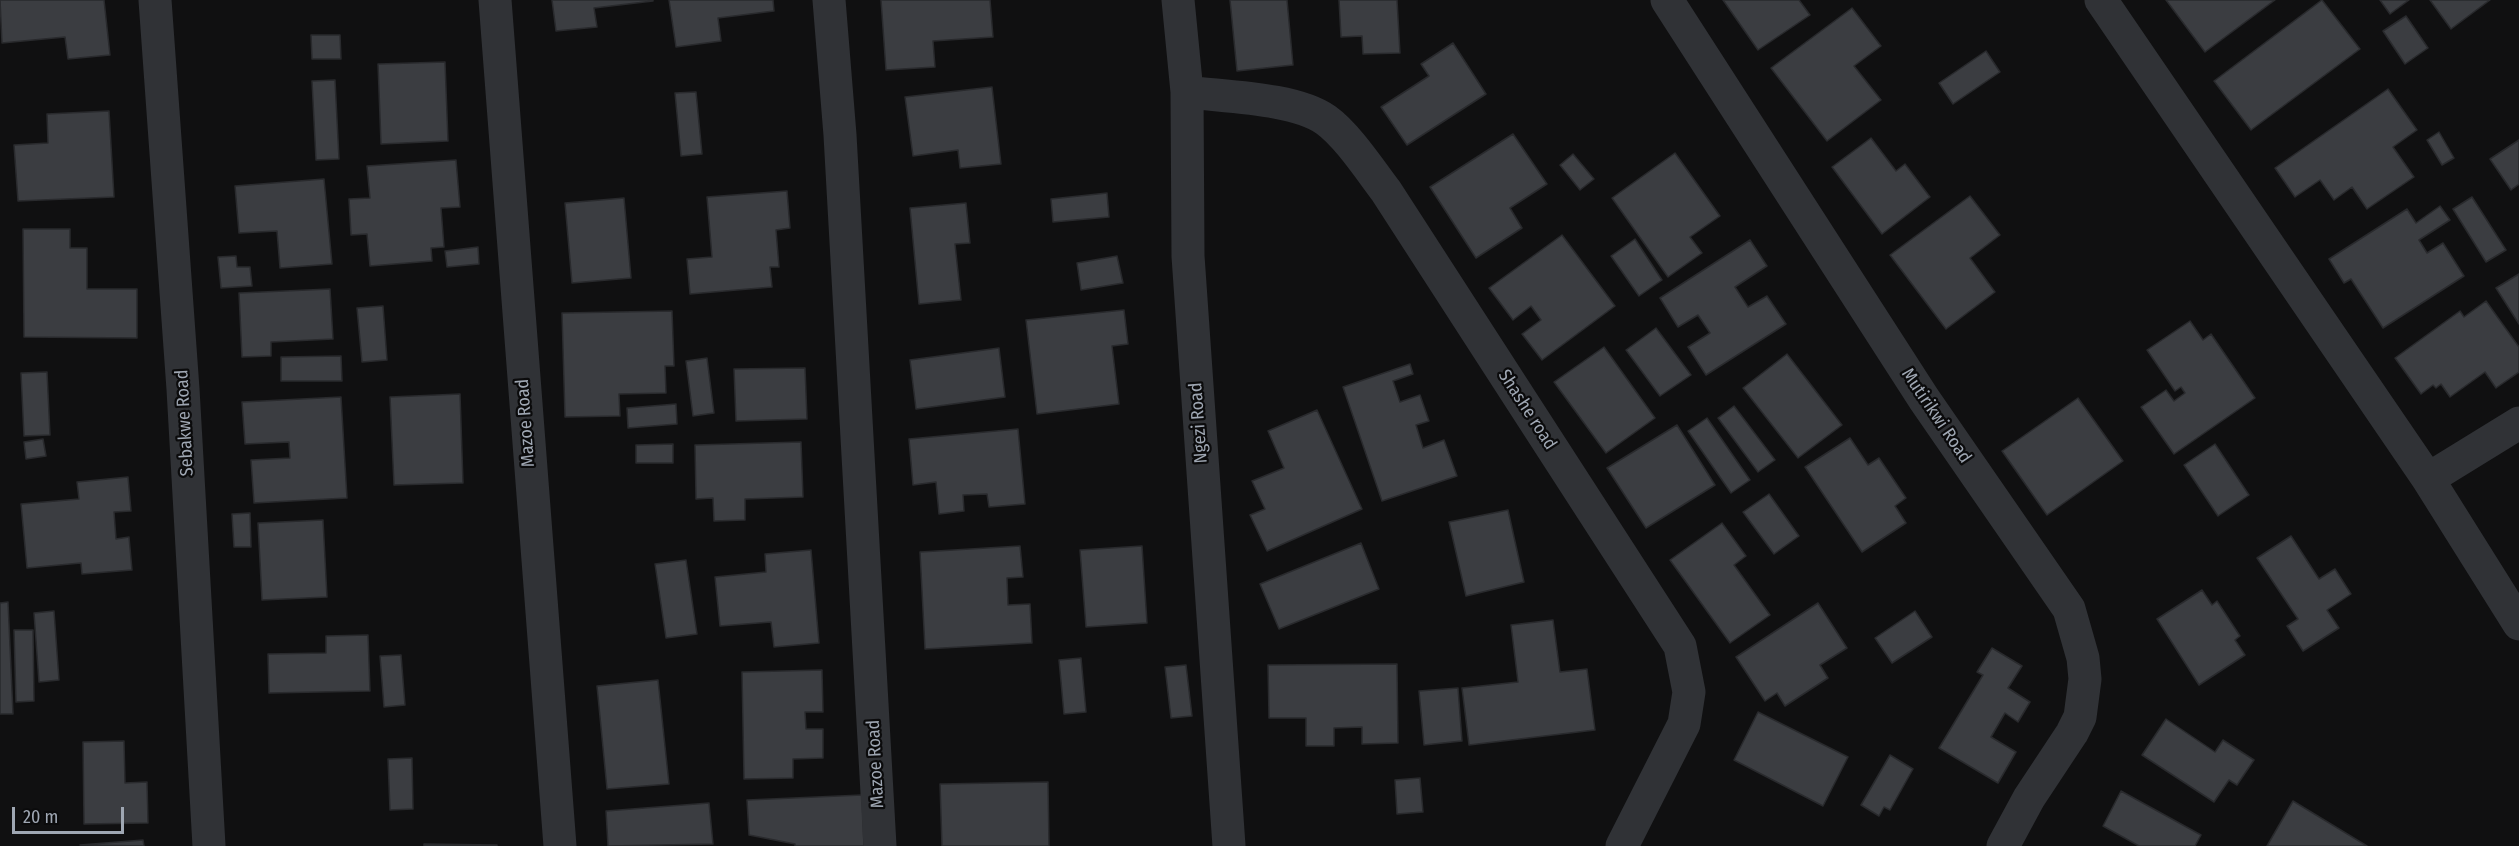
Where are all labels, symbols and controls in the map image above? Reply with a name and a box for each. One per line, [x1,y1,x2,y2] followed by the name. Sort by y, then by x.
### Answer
[1896,364,1976,468] street label: Mutirikwi Road
[1493,366,1561,454] street label: Shashe road
[171,369,199,477] street label: Sebakwe Road
[512,378,540,468] street label: Mazoe Road
[1185,382,1213,464] street label: Ngezi Road
[863,719,889,809] street label: Mazoe Road
[15,795,128,833] scale bar
[23,806,58,828] text: 20 m

